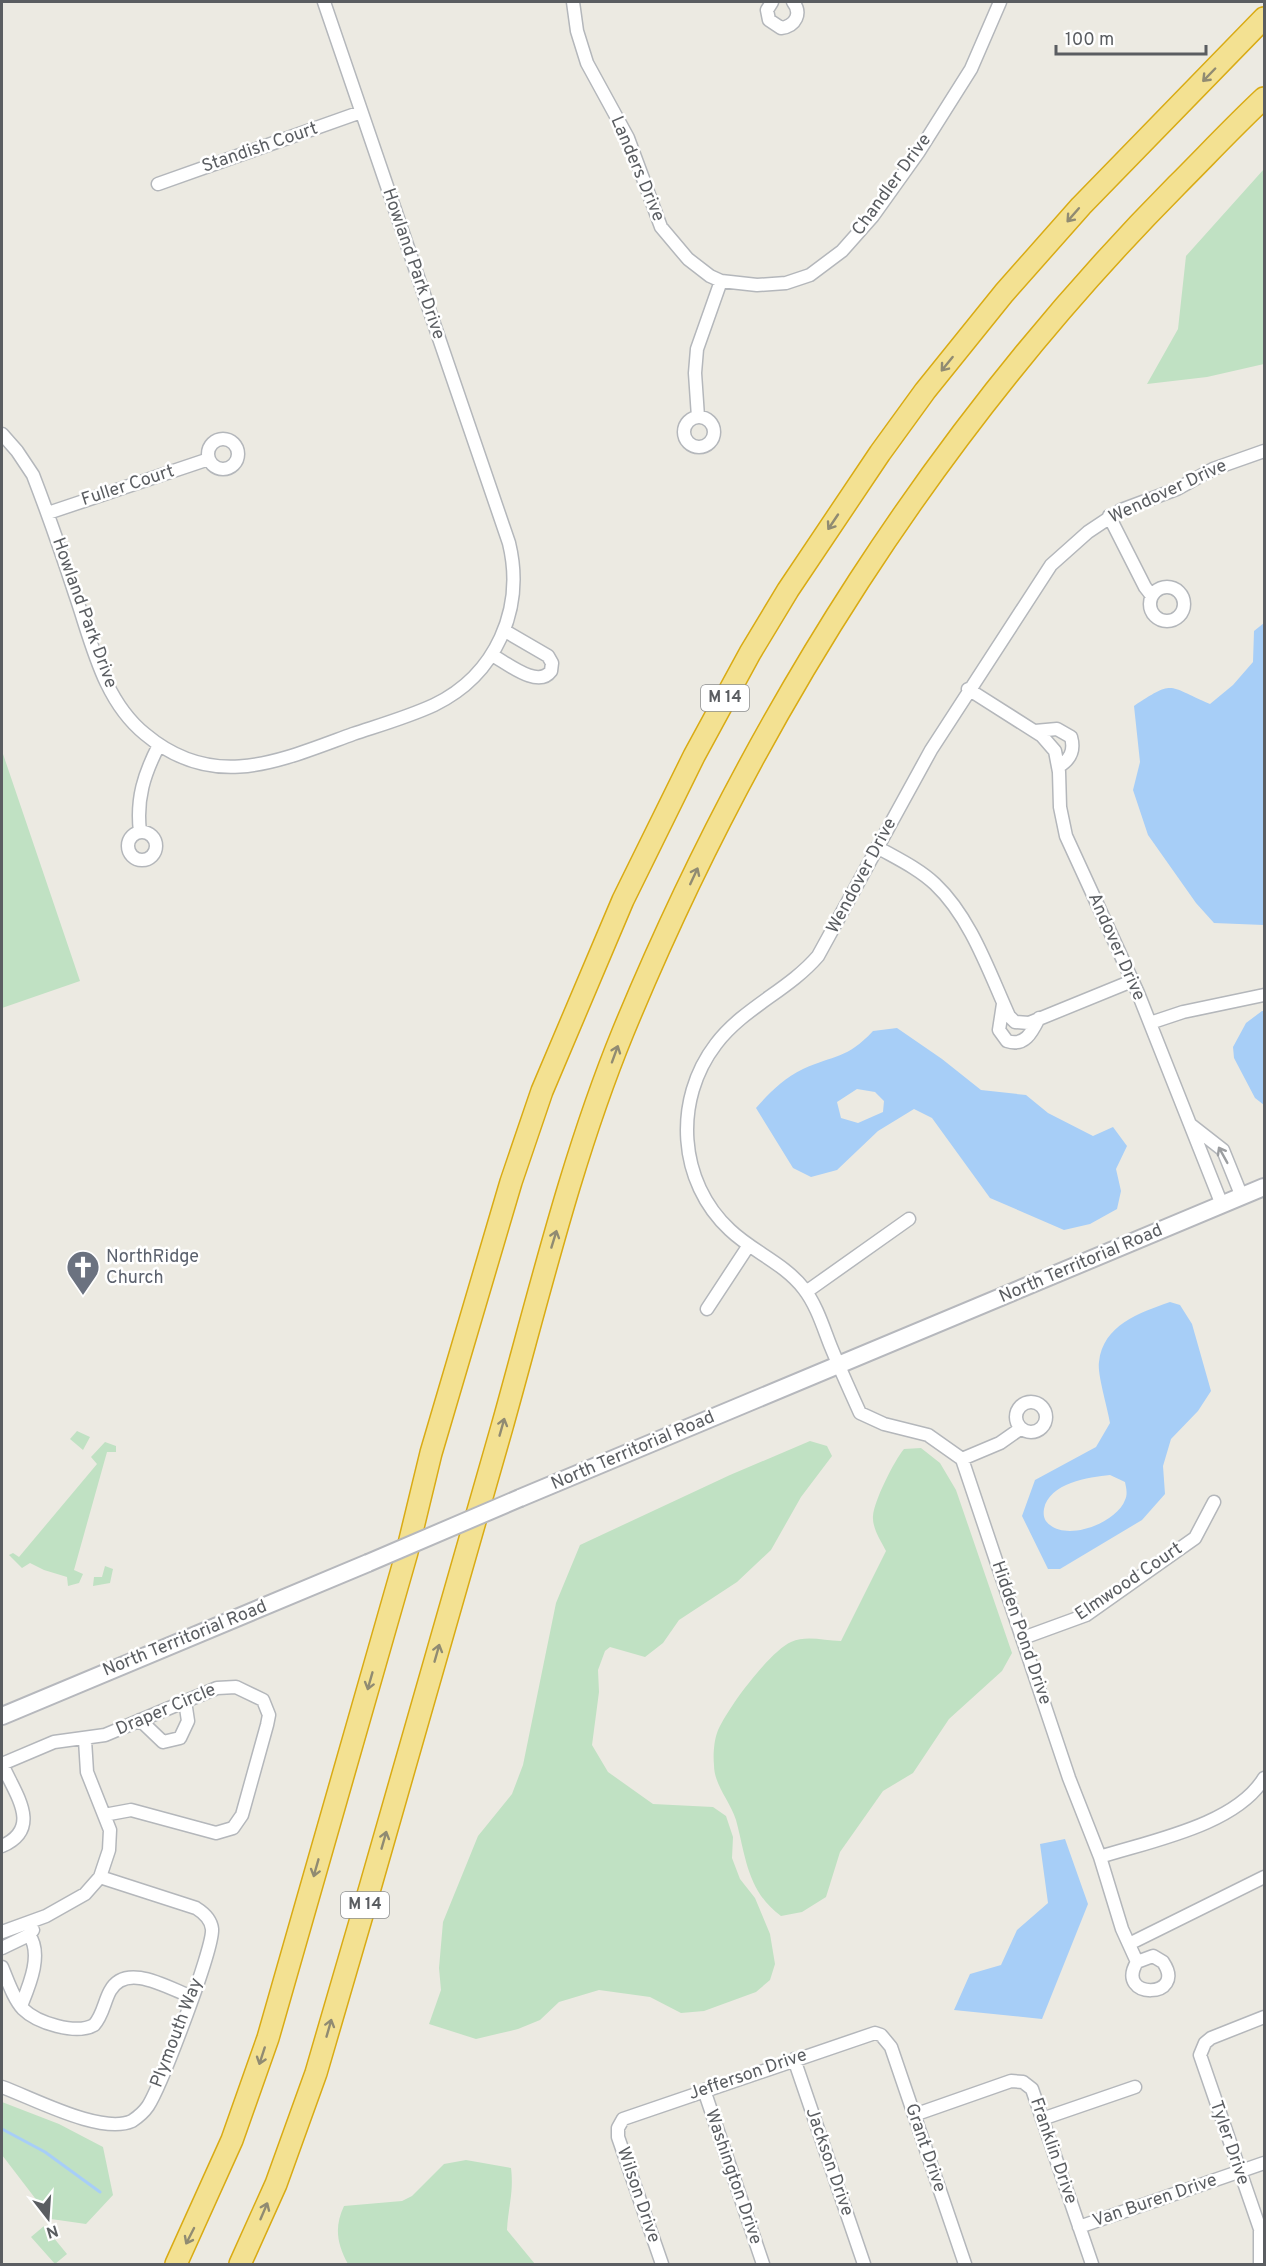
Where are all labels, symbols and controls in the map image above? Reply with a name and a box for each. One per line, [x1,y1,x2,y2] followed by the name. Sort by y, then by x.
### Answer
[1056,18,1206,56] scale bar
[1065,29,1114,52] text: 100 m
[1202,68,1216,83] one-way arrow
[604,113,670,225] street label: Landers Drive
[199,117,321,179] street label: Standish Court
[847,129,937,241] street label: Chandler Drive
[376,185,450,343] street label: Howland Park Drive
[1066,207,1080,222] one-way arrow
[941,356,954,372] one-way arrow
[1105,455,1231,529] street label: Wendover Drive
[79,460,177,512] street label: Fuller Court
[827,513,839,530] one-way arrow
[46,535,122,691] street label: Howland Park Drive
[701,685,749,711] road number: M 14
[822,814,902,938] street label: Wendover Drive
[688,867,700,885] one-way arrow
[1082,890,1150,1004] street label: Andover Drive
[610,1045,621,1064] one-way arrow
[1217,1147,1229,1164] one-way arrow
[996,1219,1166,1309] street label: North Territorial Road
[549,1230,560,1249] one-way arrow
[106,1246,199,1290] place label: NorthRidge Church
[65,1249,101,1296] church icon: NorthRidge Church
[548,1406,718,1496] street label: North Territorial Road
[497,1418,508,1437] one-way arrow
[1071,1538,1187,1626] street label: Elmwood Court
[986,1558,1056,1708] street label: Hidden Pond Drive
[99,1595,271,1683] street label: North Territorial Road
[432,1644,443,1663] one-way arrow
[364,1671,375,1690] one-way arrow
[113,1679,219,1741] street label: Draper Circle
[378,1831,390,1850] one-way arrow
[310,1858,322,1877] one-way arrow
[341,1892,389,1918] road number: M 14
[146,1975,208,2091] street label: Plymouth Way
[324,2019,335,2038] one-way arrow
[686,2044,810,2106] street label: Jefferson Drive
[256,2046,267,2065] one-way arrow
[1024,2095,1082,2207] street label: Franklin Drive
[1204,2098,1254,2188] street label: Tyler Drive
[899,2101,951,2195] street label: Grant Drive
[800,2105,858,2219] street label: Jackson Drive
[699,2106,767,2248] street label: Washington Drive
[611,2144,665,2246] street label: Wilson Drive
[1090,2169,1220,2233] street label: Van Buren Drive
[18,2188,78,2248] north arrow
[259,2203,270,2221] one-way arrow
[43,2219,60,2242] text: N
[184,2227,195,2245] one-way arrow

